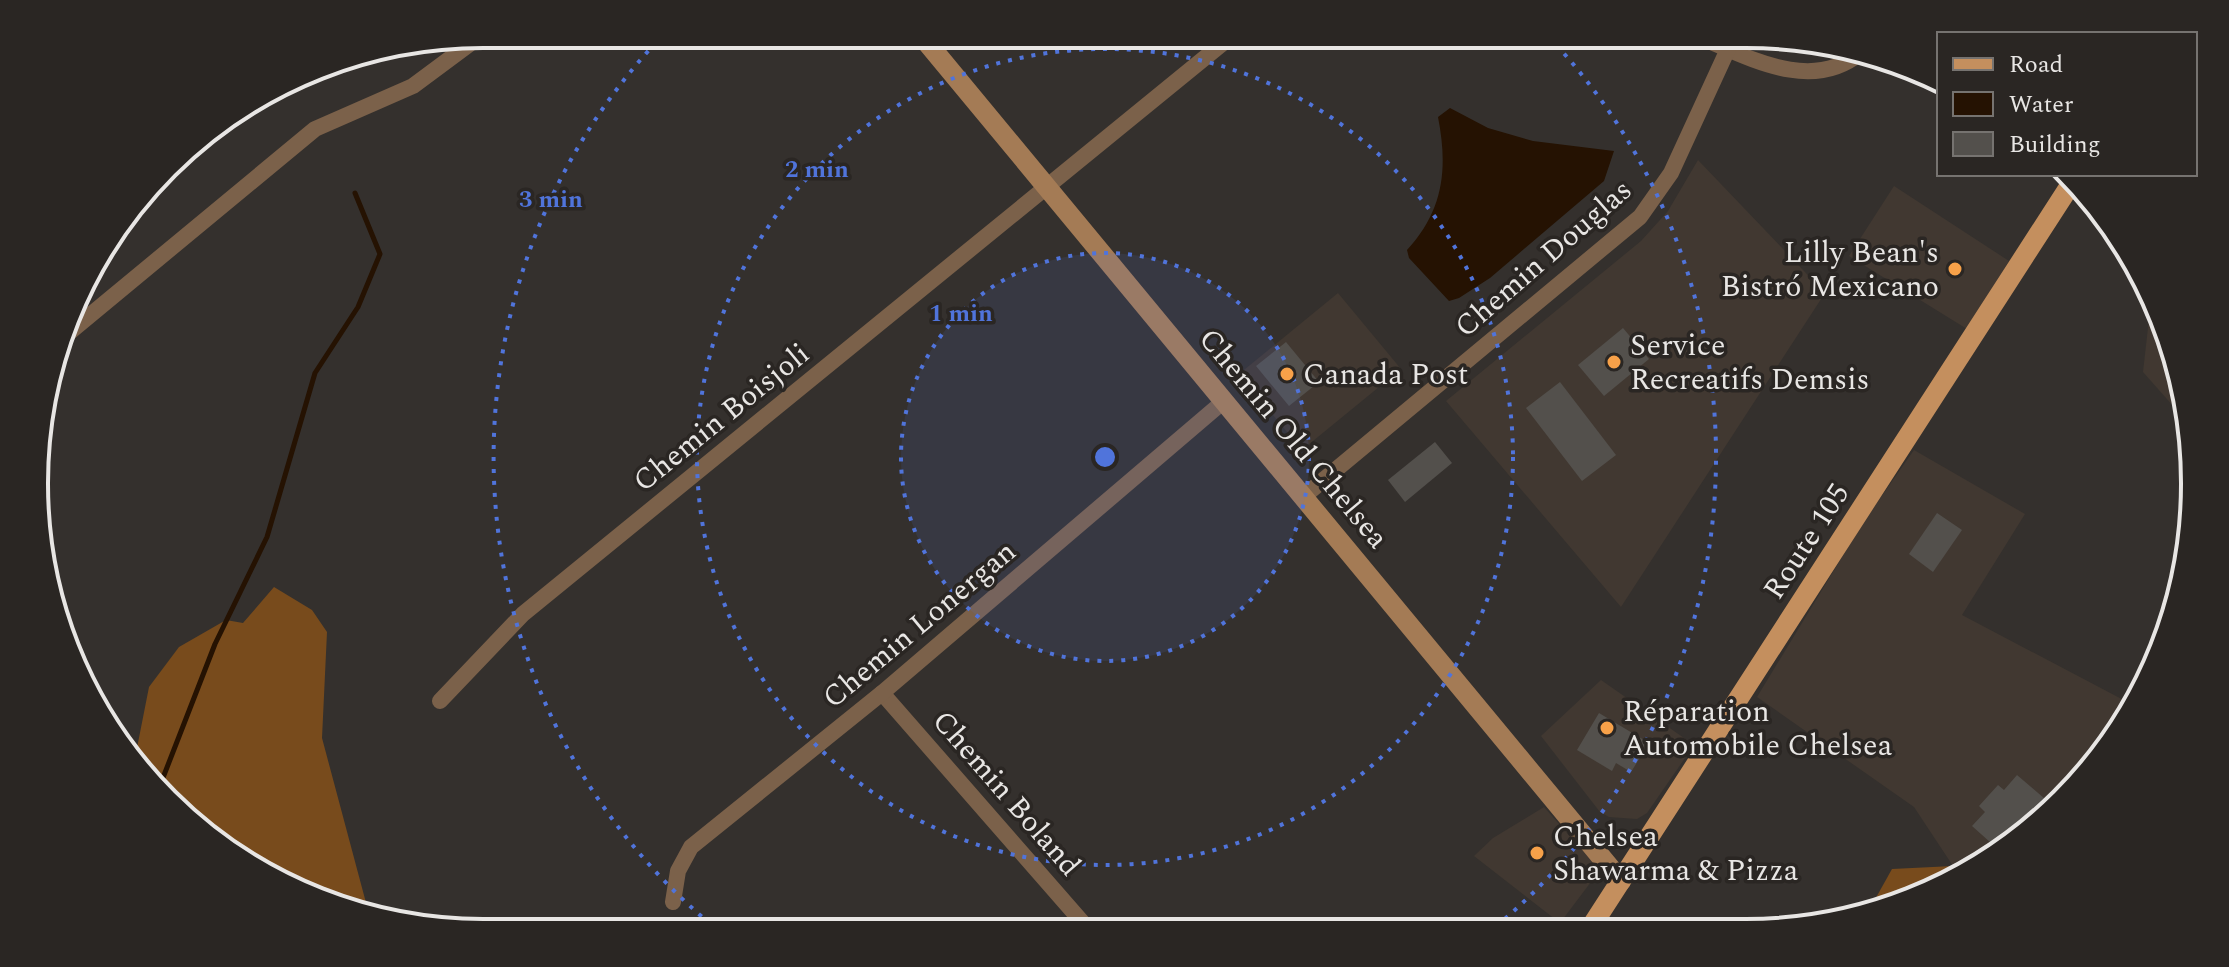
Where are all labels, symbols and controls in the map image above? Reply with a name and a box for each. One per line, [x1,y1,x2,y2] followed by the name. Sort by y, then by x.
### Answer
[1937,32,2197,176] legend
[2009,47,2063,83] text: Road
[2009,87,2073,123] text: Water
[2009,127,2101,163] text: Building
[785,152,849,188] text: 2 min
[1445,168,1643,349] street label: Chemin Douglas
[519,182,583,218] text: 3 min
[1721,230,1939,310] place label: Lilly Bean's Bistró Mexicano
[1946,260,1964,278] marker: Lilly Bean's Bistró Mexicano
[929,296,993,332] text: 1 min
[1187,318,1400,559] street label: Chemin Old Chelsea
[1630,323,1870,403] place label: Service Recreatifs Demsis
[623,332,820,504] street label: Chemin Boisjoli
[1303,352,1468,398] place label: Canada Post
[1605,353,1623,371] marker: Service Recreatifs Demsis
[1278,365,1296,383] marker: Canada Post
[1091,443,1119,471] centre of rings
[1752,474,1862,609] street label: Route 105
[813,530,1027,720] street label: Chemin Lonergan
[1623,689,1893,769] place label: Réparation Automobile Chelsea
[921,700,1092,887] street label: Chemin Boland
[1598,719,1616,737] marker: Réparation Automobile Chelsea
[1553,814,1799,894] place label: Chelsea Shawarma & Pizza
[1528,844,1546,862] marker: Chelsea Shawarma & Pizza

